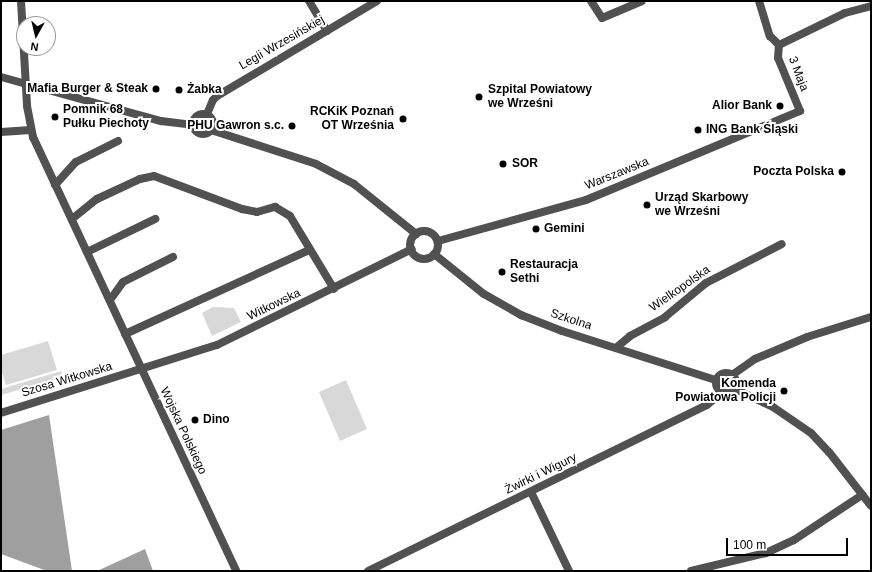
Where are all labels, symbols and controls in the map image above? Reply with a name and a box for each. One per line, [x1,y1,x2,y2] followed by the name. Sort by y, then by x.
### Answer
[237,13,327,73] street label: Legii Wrzesińskiej
[16,16,56,56] north arrow
[30,40,39,53] text: N
[785,55,811,93] street label: 3 Maja
[27,82,148,96] place label: Mafia Burger & Steak
[187,83,222,97] place label: Żabka
[488,83,592,111] place label: Szpital Powiatowy we Wrześni
[151,84,161,94] marker: Mafia Burger & Steak
[174,85,184,95] marker: Żabka
[473,91,485,103] marker: Szpital Powiatowy we Wrześni
[712,99,772,113] place label: Alior Bank
[775,101,785,111] marker: Alior Bank
[63,103,149,131] place label: Pomnik 68 Pułku Piechoty
[310,105,394,133] place label: RCKiK Poznań OT Września
[50,112,60,122] marker: Pomnik 68 Pułku Piechoty
[397,113,409,125] marker: RCKiK Poznań OT Września
[187,119,284,133] place label: PHU Gawron s.c.
[287,121,297,131] marker: PHU Gawron s.c.
[706,123,798,137] place label: ING Bank Śląski
[693,125,703,135] marker: ING Bank Śląski
[583,155,651,193] street label: Warszawska
[512,157,538,171] place label: SOR
[497,158,509,170] marker: SOR
[753,165,834,179] place label: Poczta Polska
[837,167,847,177] marker: Poczta Polska
[655,191,748,219] place label: Urząd Skarbowy we Wrześni
[642,200,652,210] marker: Urząd Skarbowy we Wrześni
[544,222,585,236] place label: Gemini
[531,224,541,234] marker: Gemini
[510,258,578,286] place label: Restauracja Sethi
[647,263,713,315] street label: Wielkopolska
[497,267,507,277] marker: Restauracja Sethi
[245,286,303,324] street label: Witkowska
[548,307,594,333] street label: Szkolna
[20,359,114,401] street label: Szosa Witkowska
[675,377,776,405] place label: Komenda Powiatowa Policji
[157,385,209,477] street label: Wojska Polskiego
[779,386,789,396] marker: Komenda Powiatowa Policji
[203,413,230,427] place label: Dino
[190,415,200,425] marker: Dino
[503,450,579,498] street label: Żwirki i Wigury
[728,530,850,556] scale bar
[733,538,766,552] text: 100 m

